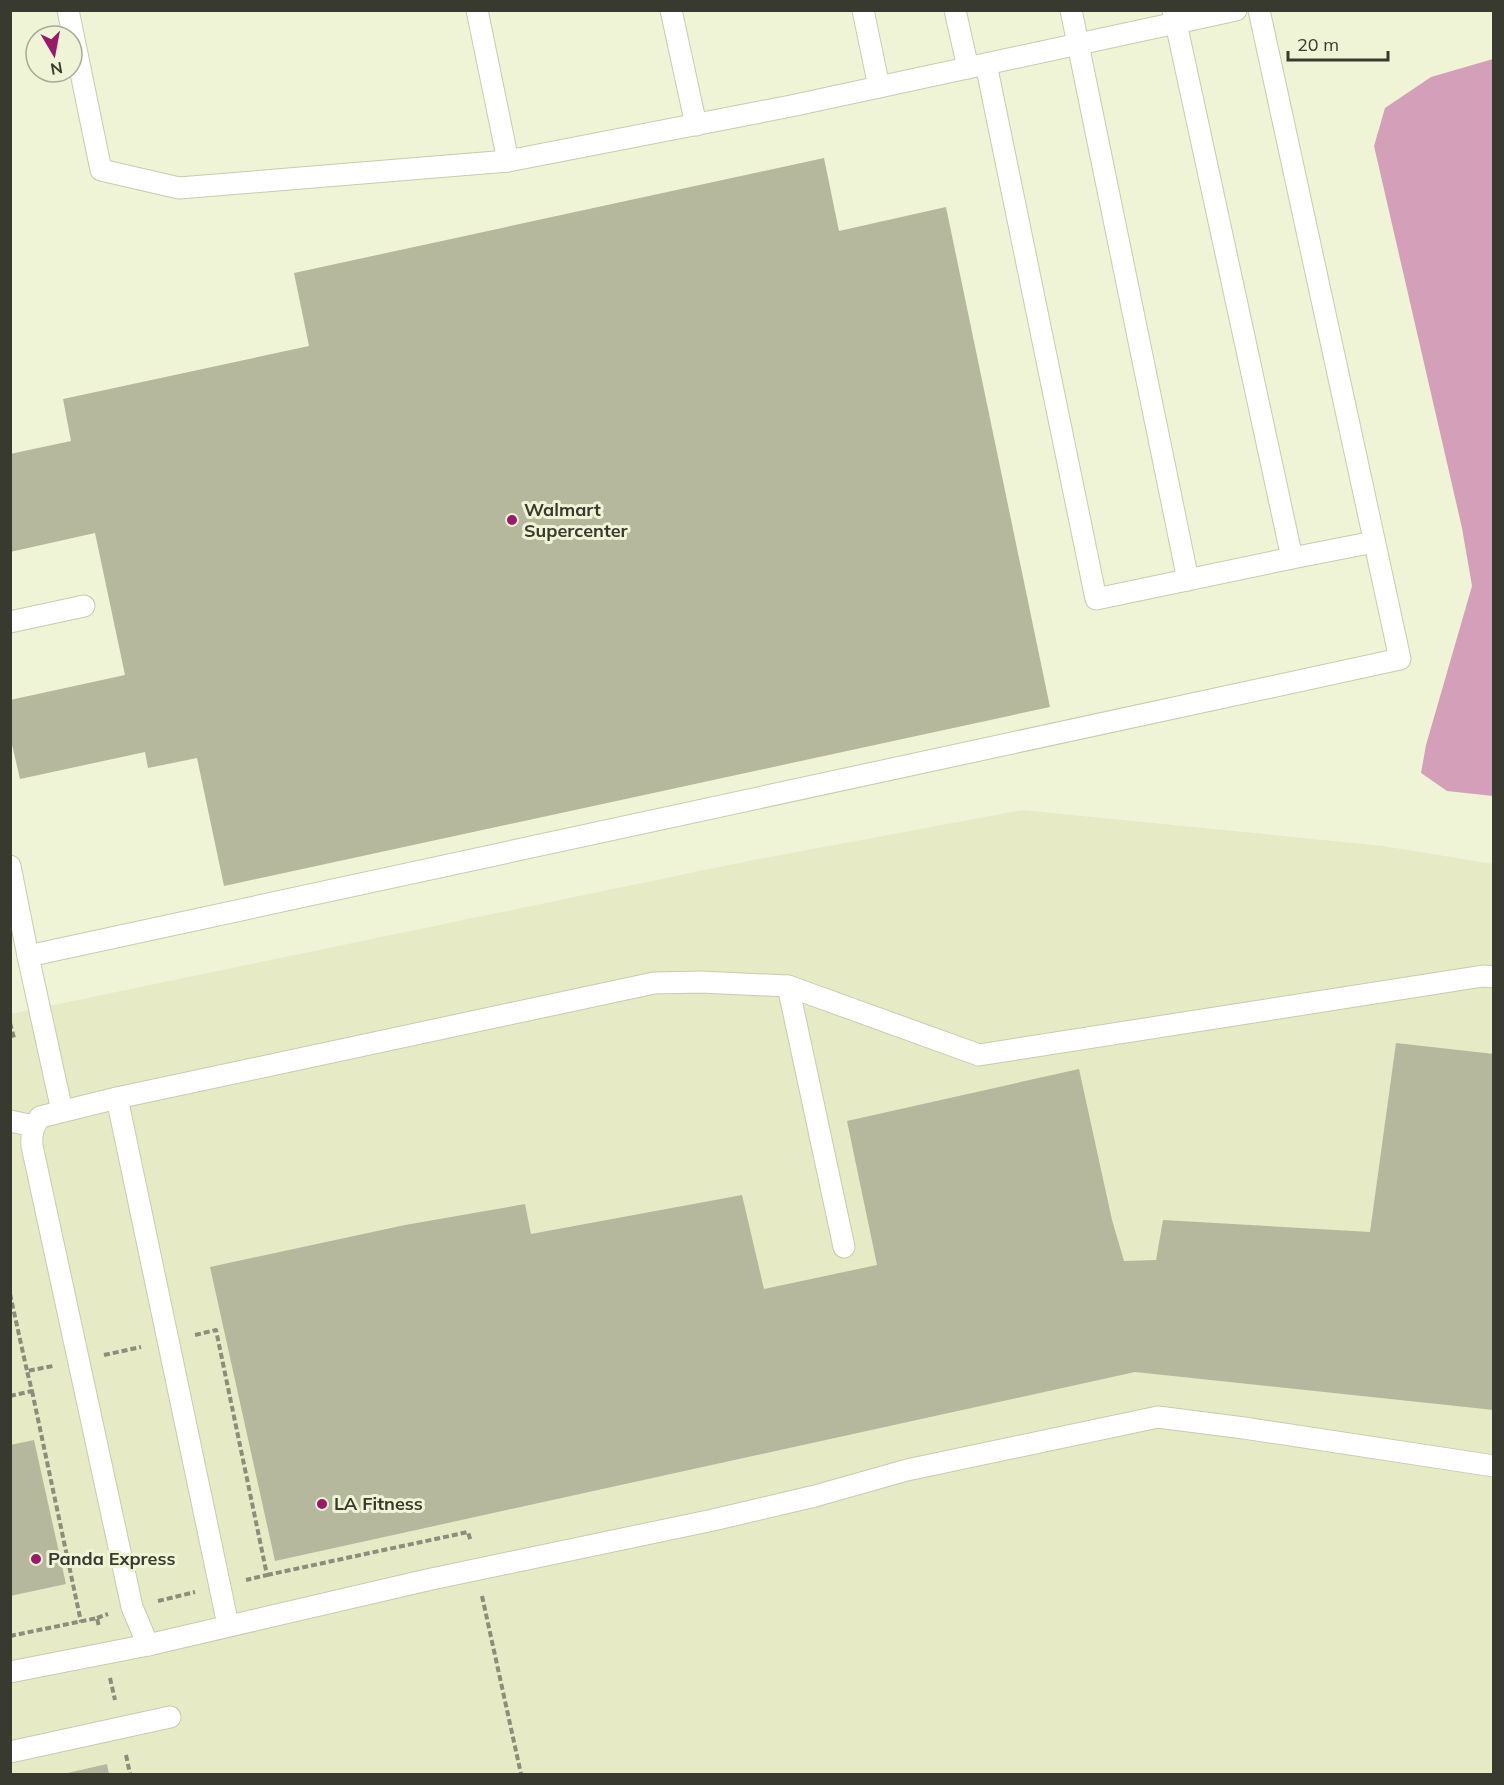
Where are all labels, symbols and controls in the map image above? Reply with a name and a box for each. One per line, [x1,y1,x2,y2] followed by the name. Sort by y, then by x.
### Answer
[24,24,84,84] north arrow
[1288,24,1388,62] scale bar
[1297,33,1339,56] text: 20 m
[49,58,64,80] text: N
[524,498,628,542] place label: Walmart Supercenter
[505,513,519,527] marker: Walmart Supercenter
[334,1492,423,1515] place label: LA Fitness
[315,1497,329,1511] marker: LA Fitness
[48,1547,175,1570] place label: Panda Express
[29,1552,43,1566] marker: Panda Express

